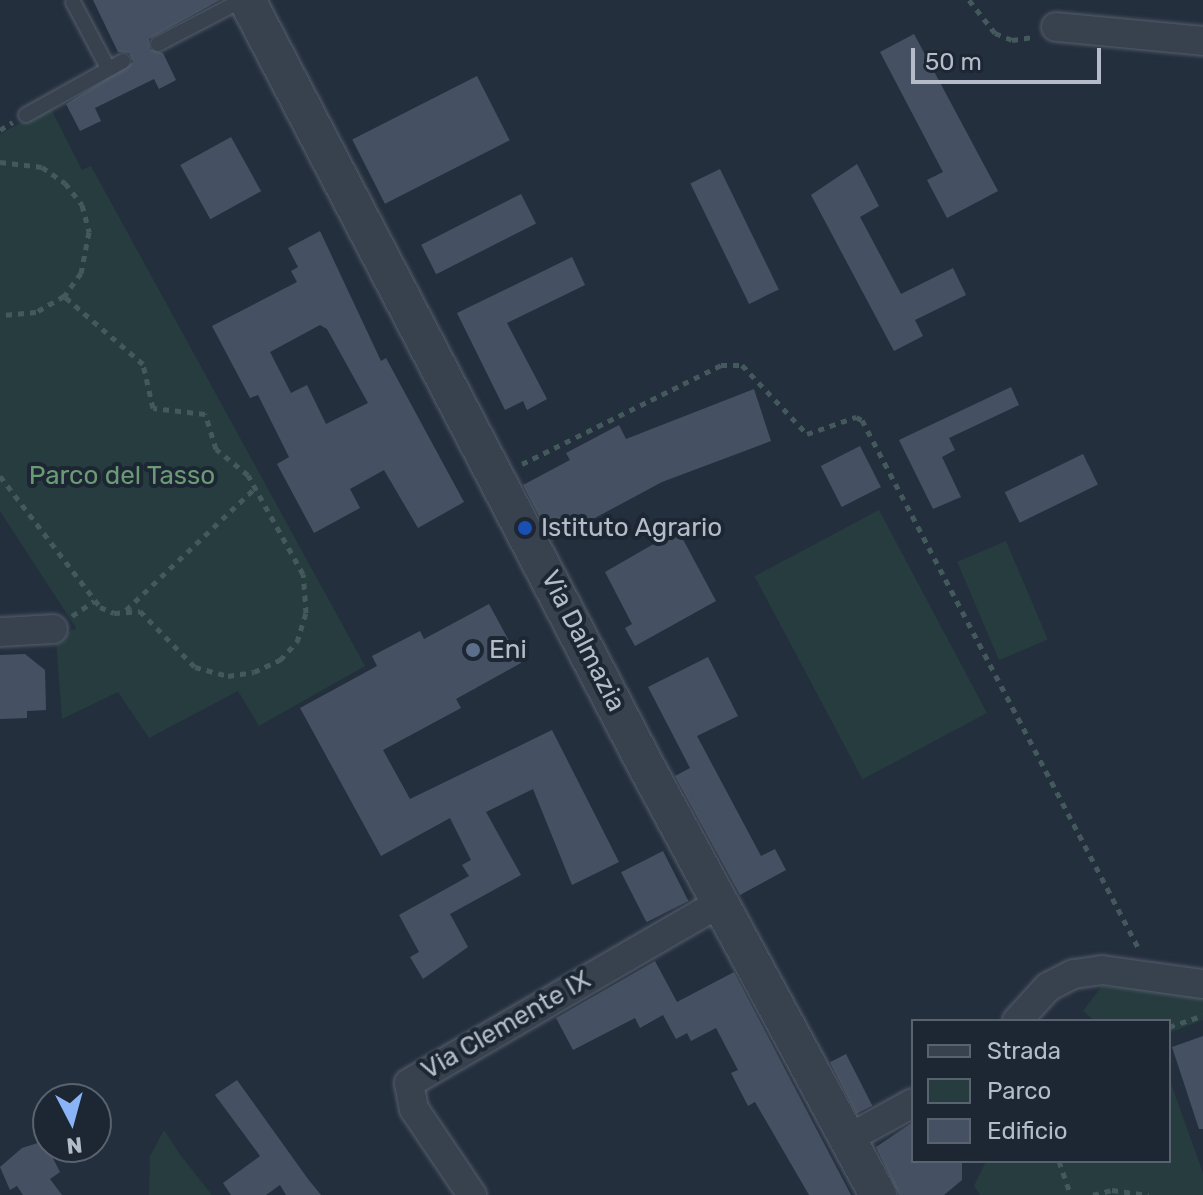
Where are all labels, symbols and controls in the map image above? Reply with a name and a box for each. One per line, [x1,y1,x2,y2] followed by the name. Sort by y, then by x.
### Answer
[915,32,1105,82] scale bar
[925,48,982,76] text: 50 m
[28,460,216,492] park label: Parco del Tasso
[541,512,723,544] place label: Istituto Agrario
[516,519,534,537] marker: Istituto Agrario
[534,565,632,717] street label: Via Dalmazia
[489,634,527,666] place label: Eni
[464,641,482,659] marker: Eni
[416,964,596,1086] street label: Via Clemente IX
[911,1019,1171,1163] legend
[987,1037,1061,1065] text: Strada
[987,1077,1051,1105] text: Parco
[32,1083,112,1163] north arrow
[987,1117,1068,1145] text: Edificio
[65,1131,84,1160] text: N

